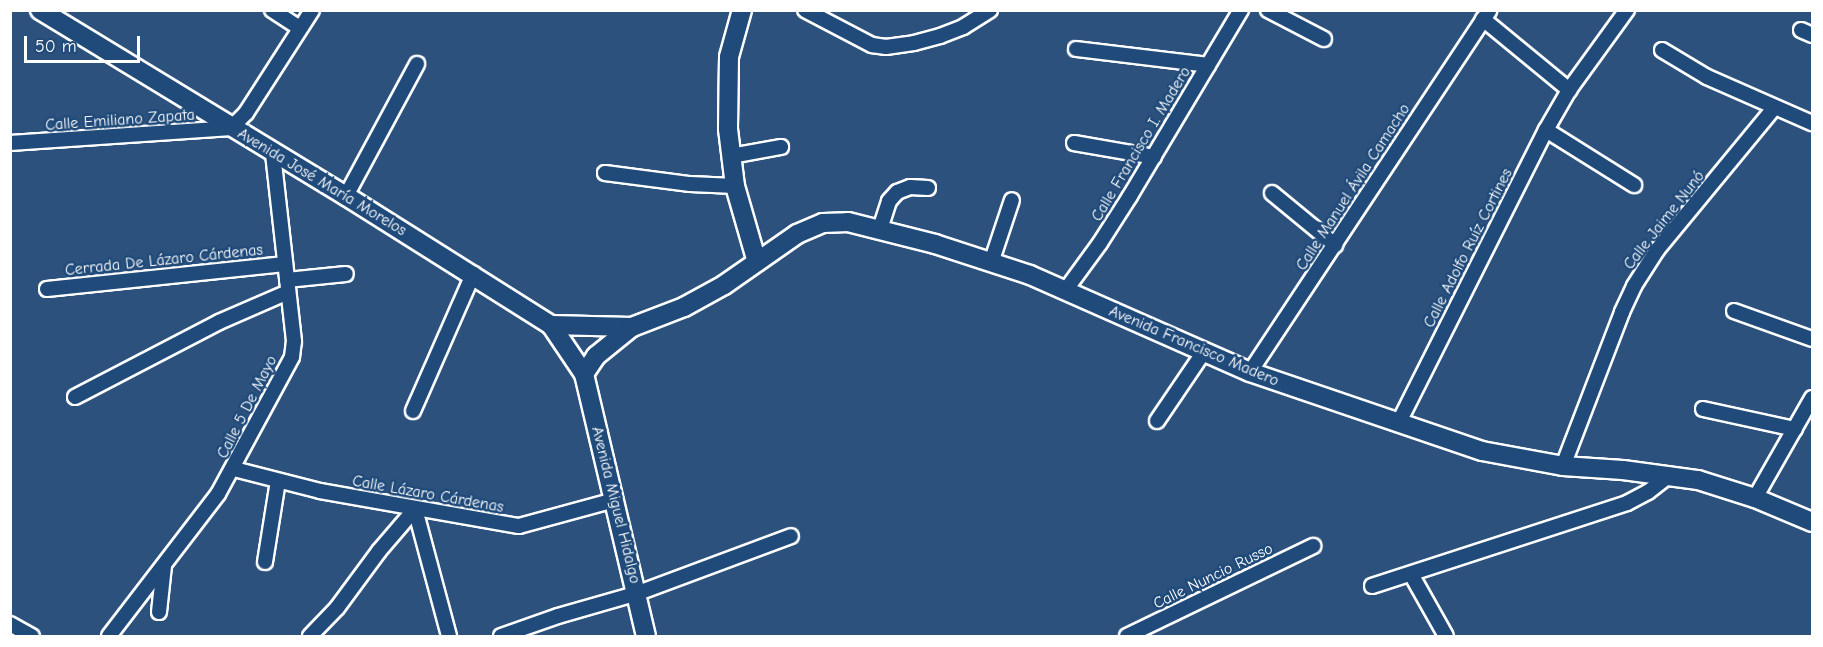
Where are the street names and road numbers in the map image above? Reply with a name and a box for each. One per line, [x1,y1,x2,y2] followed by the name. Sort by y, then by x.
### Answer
[1087,63,1195,225] street label: Calle Francisco I. Madero
[1292,100,1414,274] street label: Calle Manuel Ávila Camacho
[45,105,195,135] street label: Calle Emiliano Zapata
[234,124,410,240] street label: Avenida José María Morelos
[1419,165,1517,331] street label: Calle Adolfo Ruíz Cortines
[1619,167,1709,273] street label: Calle Jaime Nunó
[64,240,264,280] street label: Cerrada De Lázaro Cárdenas
[1106,301,1282,391] street label: Avenida Francisco Madero
[213,352,281,462] street label: Calle 5 De Mayo
[587,424,645,586] street label: Avenida Miguel Hidalgo
[351,471,505,517] street label: Calle Lázaro Cárdenas
[1150,539,1276,613] street label: Calle Nuncio Russo

